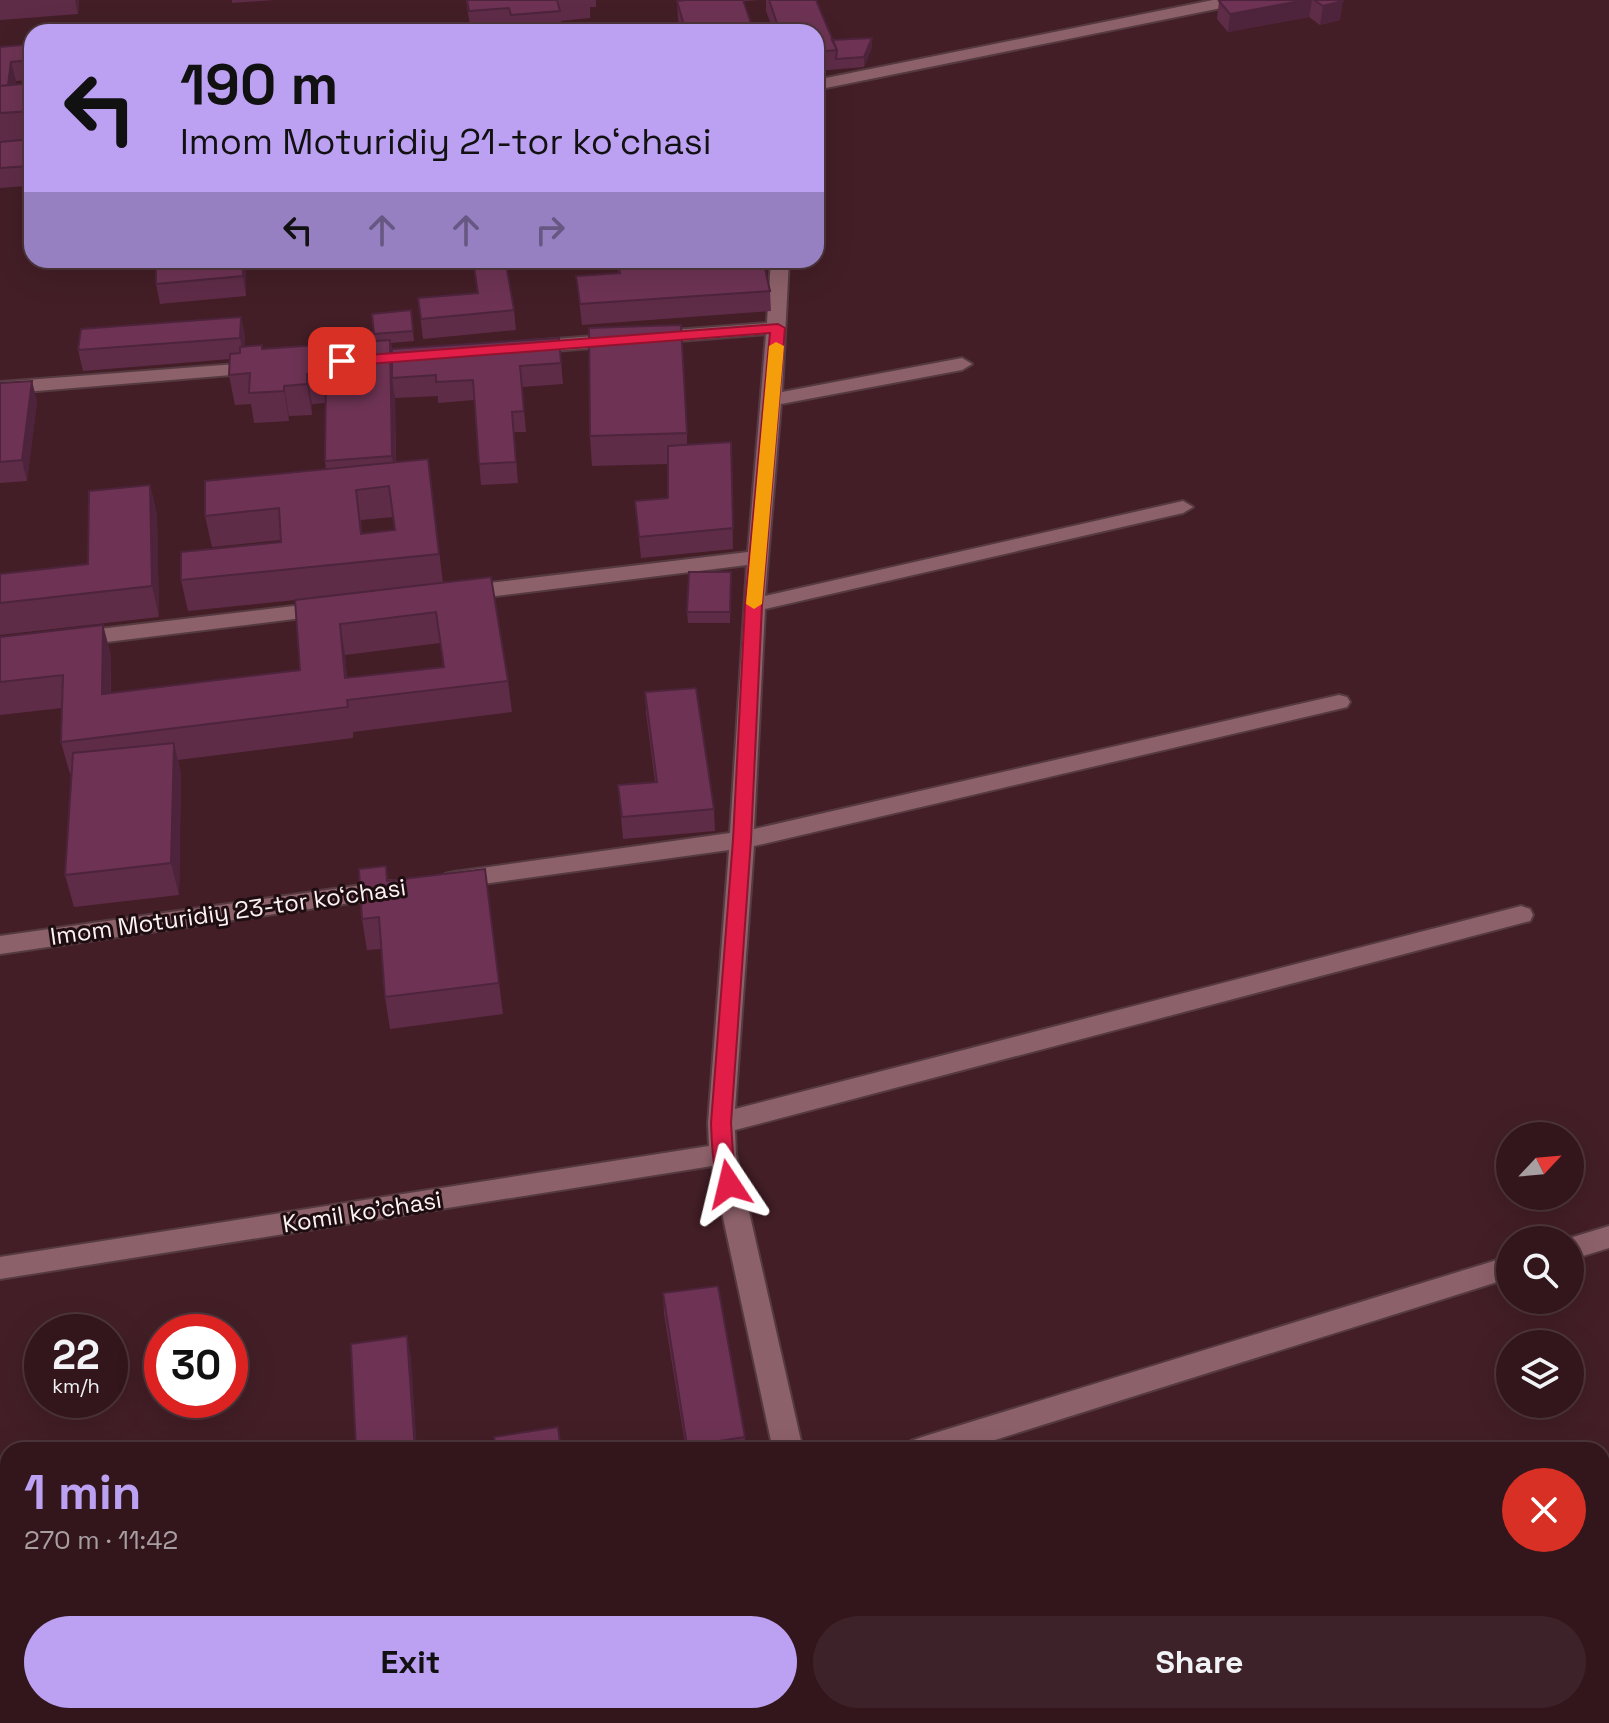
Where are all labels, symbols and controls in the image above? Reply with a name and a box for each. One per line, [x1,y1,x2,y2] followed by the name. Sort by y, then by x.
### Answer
[180,49,338,120] text: 190 m
[48,56,152,160] icon: left
[180,119,712,165] text: Imom Moturidiy 21-tor koʻchasi
[276,208,320,252] icon: left
[360,208,404,252] icon: ahead
[444,208,488,252] icon: ahead
[528,208,572,252] icon: right
[308,327,376,395] pin
[320,339,364,383] icon: arrive
[48,871,408,952] street label: Imom Moturidiy 23-tor koʻchasi
[1496,1122,1584,1210] north arrow
[1496,1122,1584,1418] map controls
[687,1142,771,1226] position arrow
[280,1184,444,1239] street label: Komil ko'chasi
[1496,1226,1584,1314] button: search
[144,1314,248,1418] speed limit sign: 30
[52,1330,100,1381] text: 22
[1496,1330,1584,1418] button: layers
[52,1373,100,1399] text: km/h
[24,1462,141,1523] text: 1 min
[1502,1468,1586,1552] button: close
[24,1523,178,1557] text: 270 m · 11:42
[24,1616,797,1708] button: Exit
[813,1616,1586,1708] button: Share

